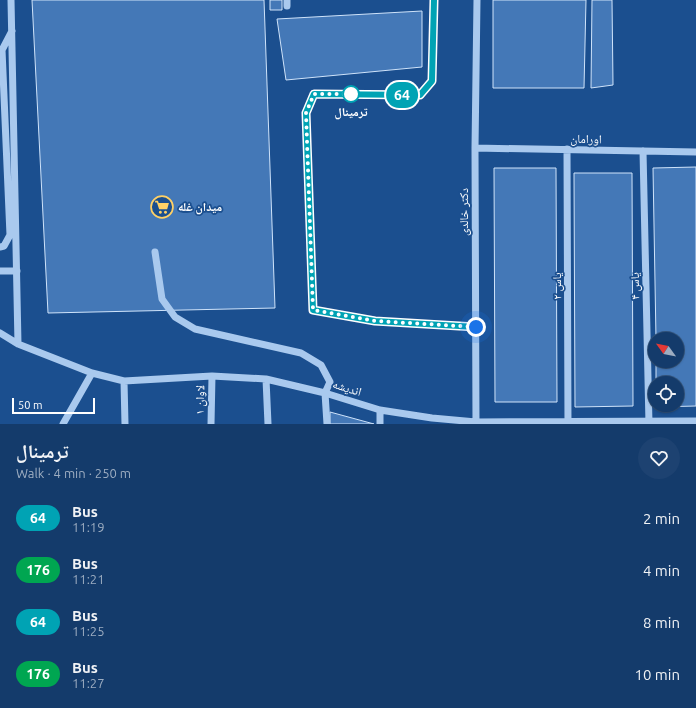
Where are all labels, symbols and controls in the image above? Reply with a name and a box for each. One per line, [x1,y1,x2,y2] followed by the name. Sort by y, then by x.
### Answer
[384,82,420,108] line badge: 64
[342,85,360,103] marker: ترمینال
[394,87,410,103] text: 64
[334,105,368,120] place label: ترمینال
[570,132,602,146] street label: اورامان
[457,188,471,236] street label: دکتر خالدی
[149,194,175,220] supermarket icon: میدان غله
[178,200,222,215] place label: میدان غله
[550,272,564,300] street label: یاس ۲
[628,272,642,300] street label: یاس ۴
[466,317,486,337] your location
[648,332,684,368] north arrow
[648,332,684,412] map controls
[648,376,684,412] button: locate
[331,377,363,399] street label: اندیشه
[193,385,207,415] street label: لاوان ۱
[12,396,95,415] scale bar
[18,399,42,411] text: 50 m
[638,437,680,479] button: heart
[16,440,69,462] text: ترمینال
[16,466,131,480] text: Walk · 4 min · 250 m
[72,503,98,520] text: Bus
[30,510,46,526] text: 64
[643,510,680,527] text: 2 min
[72,520,105,534] text: 11:19
[72,555,98,572] text: Bus
[26,562,50,578] text: 176
[643,562,680,579] text: 4 min
[72,572,105,586] text: 11:21
[72,607,98,624] text: Bus
[30,614,46,630] text: 64
[643,614,680,631] text: 8 min
[72,624,105,638] text: 11:25
[72,659,98,676] text: Bus
[26,666,50,682] text: 176
[634,666,680,683] text: 10 min
[72,676,105,690] text: 11:27

